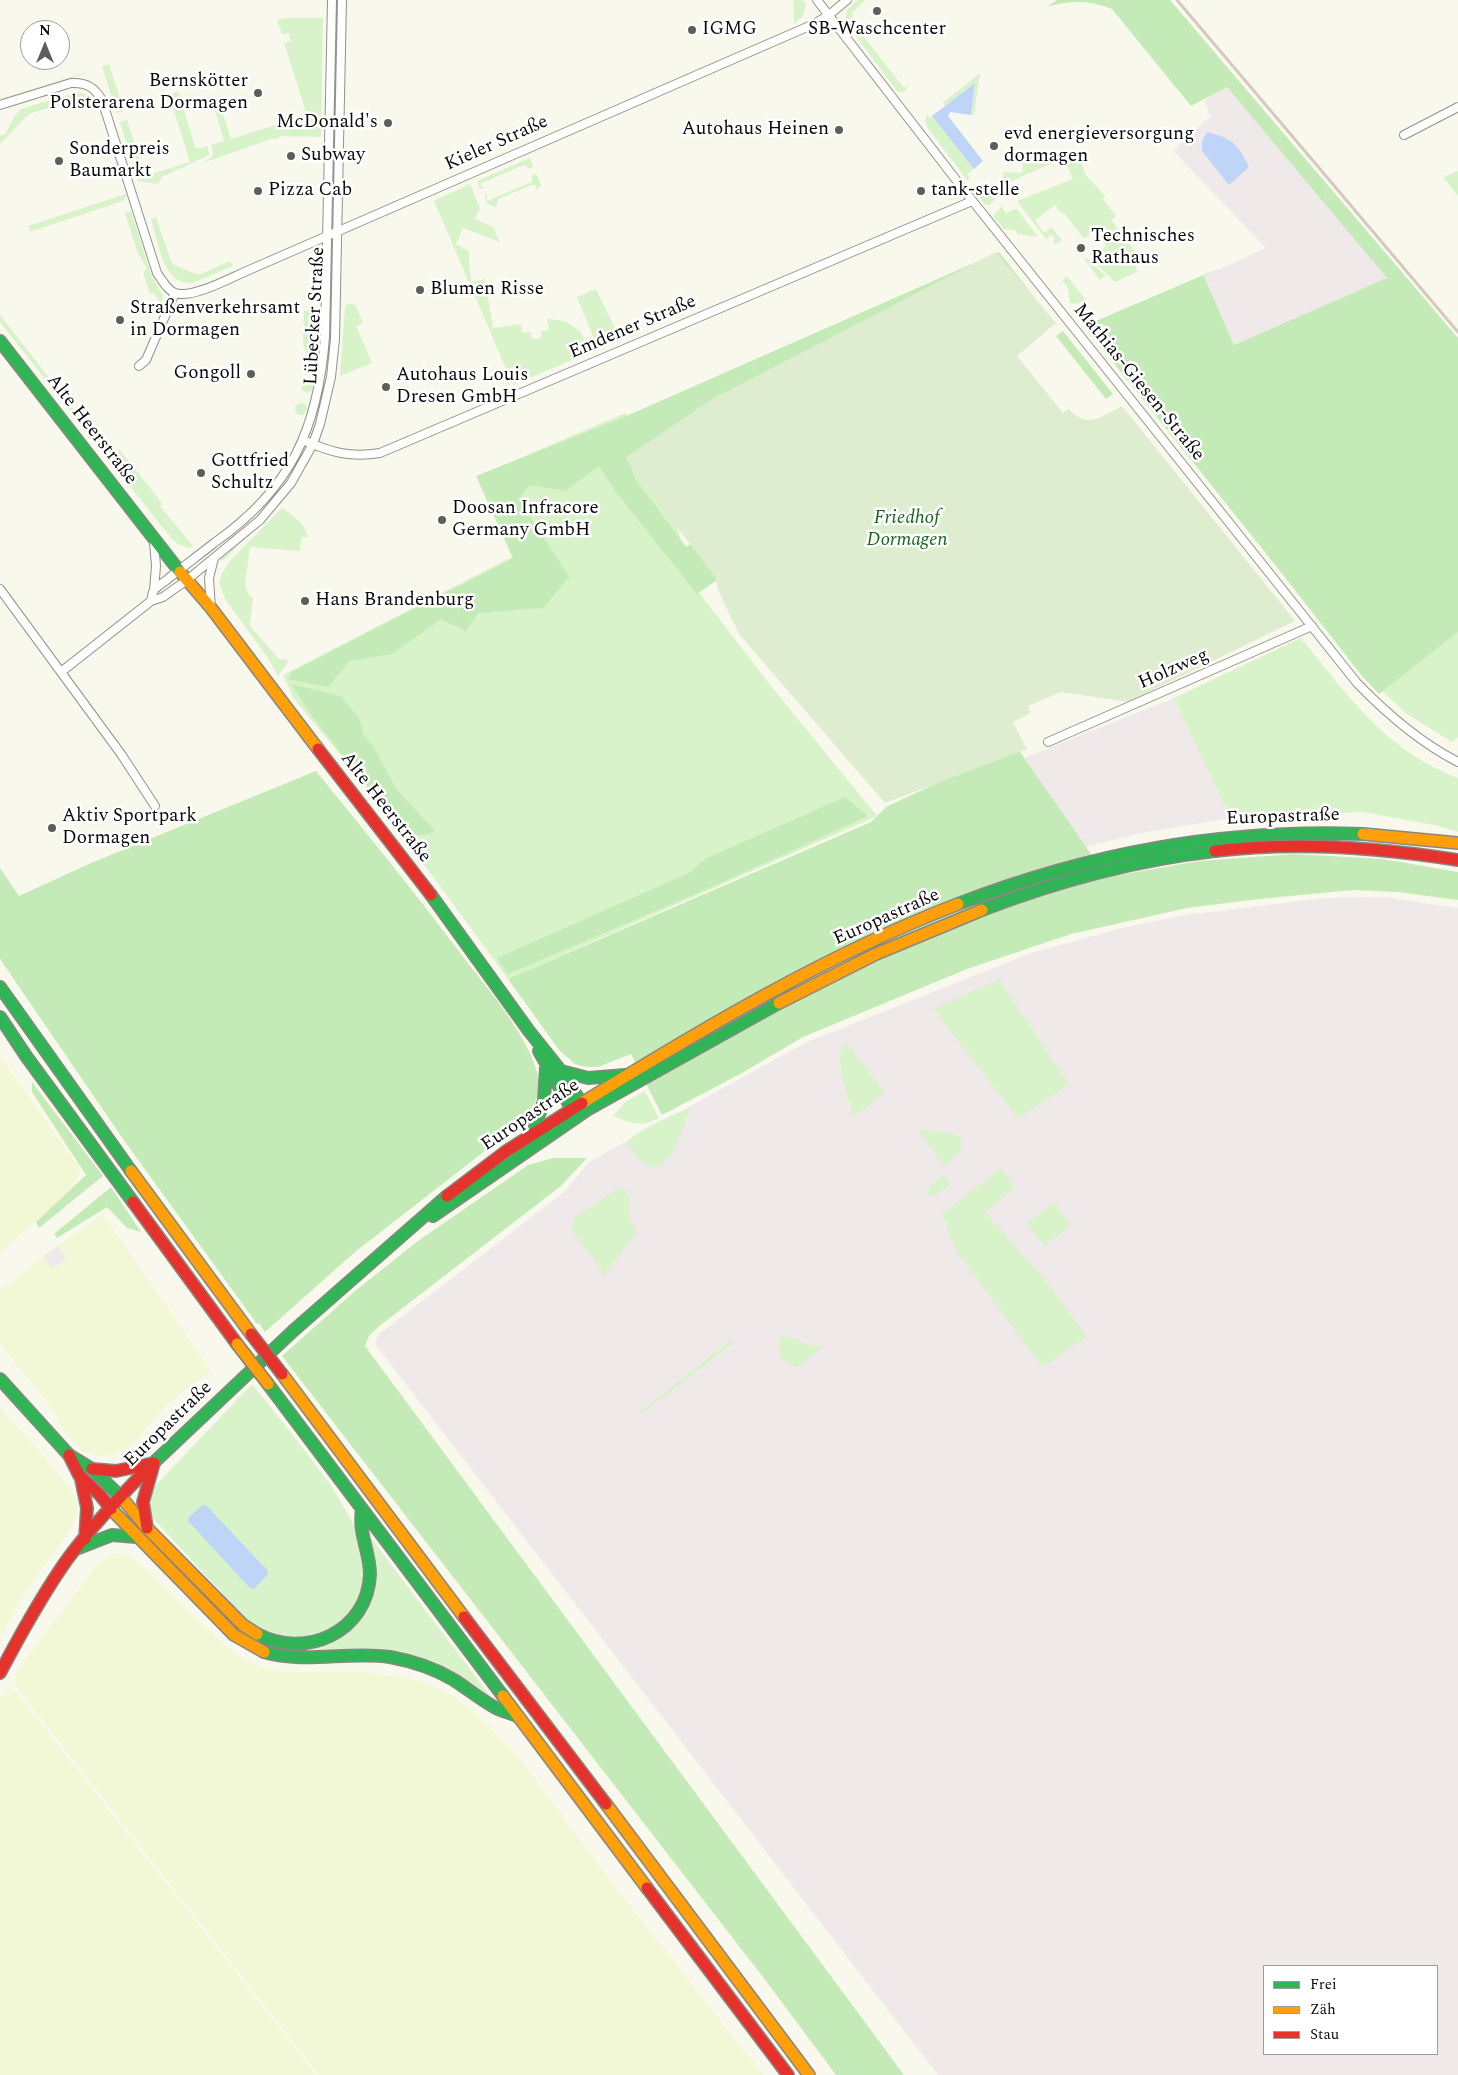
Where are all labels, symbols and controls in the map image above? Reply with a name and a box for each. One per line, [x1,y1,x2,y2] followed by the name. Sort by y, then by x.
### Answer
[871,5,883,17] marker: SB-Waschcenter
[702,19,757,41] place label: IGMG
[808,19,946,41] place label: SB-Waschcenter
[20,20,70,70] north arrow
[39,20,51,41] text: N
[686,24,698,36] marker: IGMG
[49,71,248,115] place label: Bernskötter Polsterarena Dormagen
[252,87,264,99] marker: Bernskötter Polsterarena Dormagen
[442,111,552,177] street label: Kieler Straße
[276,112,378,134] place label: McDonald's
[382,117,394,129] marker: McDonald's
[682,119,829,141] place label: Autohaus Heinen
[833,124,845,136] marker: Autohaus Heinen
[1004,124,1194,168] place label: evd energieversorgung dormagen
[69,139,170,183] place label: Sonderpreis Baumarkt
[988,140,1000,152] marker: evd energieversorgung dormagen
[301,145,365,167] place label: Subway
[285,150,297,162] marker: Subway
[53,155,65,167] marker: Sonderpreis Baumarkt
[268,180,352,202] place label: Pizza Cab
[931,180,1019,202] place label: tank-stelle
[252,185,264,197] marker: Pizza Cab
[915,185,927,197] marker: tank-stelle
[1091,226,1195,270] place label: Technisches Rathaus
[1075,242,1087,254] marker: Technisches Rathaus
[301,246,331,386] street label: Lübecker Straße
[430,279,544,301] place label: Blumen Risse
[414,284,426,296] marker: Blumen Risse
[566,291,700,365] street label: Emdener Straße
[130,298,300,342] place label: Straßenverkehrsamt in Dormagen
[1067,300,1209,466] street label: Mathias-Giesen-Straße
[114,314,126,326] marker: Straßenverkehrsamt in Dormagen
[174,363,241,385] place label: Gongoll
[396,365,528,409] place label: Autohaus Louis Dresen GmbH
[245,368,257,380] marker: Gongoll
[41,370,141,490] street label: Alte Heerstraße
[380,381,392,393] marker: Autohaus Louis Dresen GmbH
[211,451,289,495] place label: Gottfried Schultz
[195,467,207,479] marker: Gottfried Schultz
[452,498,599,542] place label: Doosan Infracore Germany GmbH
[867,508,947,552] park label: Friedhof Dormagen
[436,514,448,526] marker: Doosan Infracore Germany GmbH
[315,590,474,612] place label: Hans Brandenburg
[299,595,311,607] marker: Hans Brandenburg
[1135,644,1213,696] street label: Holzweg
[335,748,435,868] street label: Alte Heerstraße
[1226,805,1340,831] street label: Europastraße
[62,806,197,850] place label: Aktiv Sportpark Dormagen
[46,822,58,834] marker: Aktiv Sportpark Dormagen
[830,884,944,952] street label: Europastraße
[478,1075,584,1157] street label: Europastraße
[120,1377,218,1473] street label: Europastraße
[1263,1965,1438,2055] legend
[1310,1973,1337,1996] text: Frei
[1310,1998,1336,2021] text: Zäh
[1310,2023,1339,2046] text: Stau

